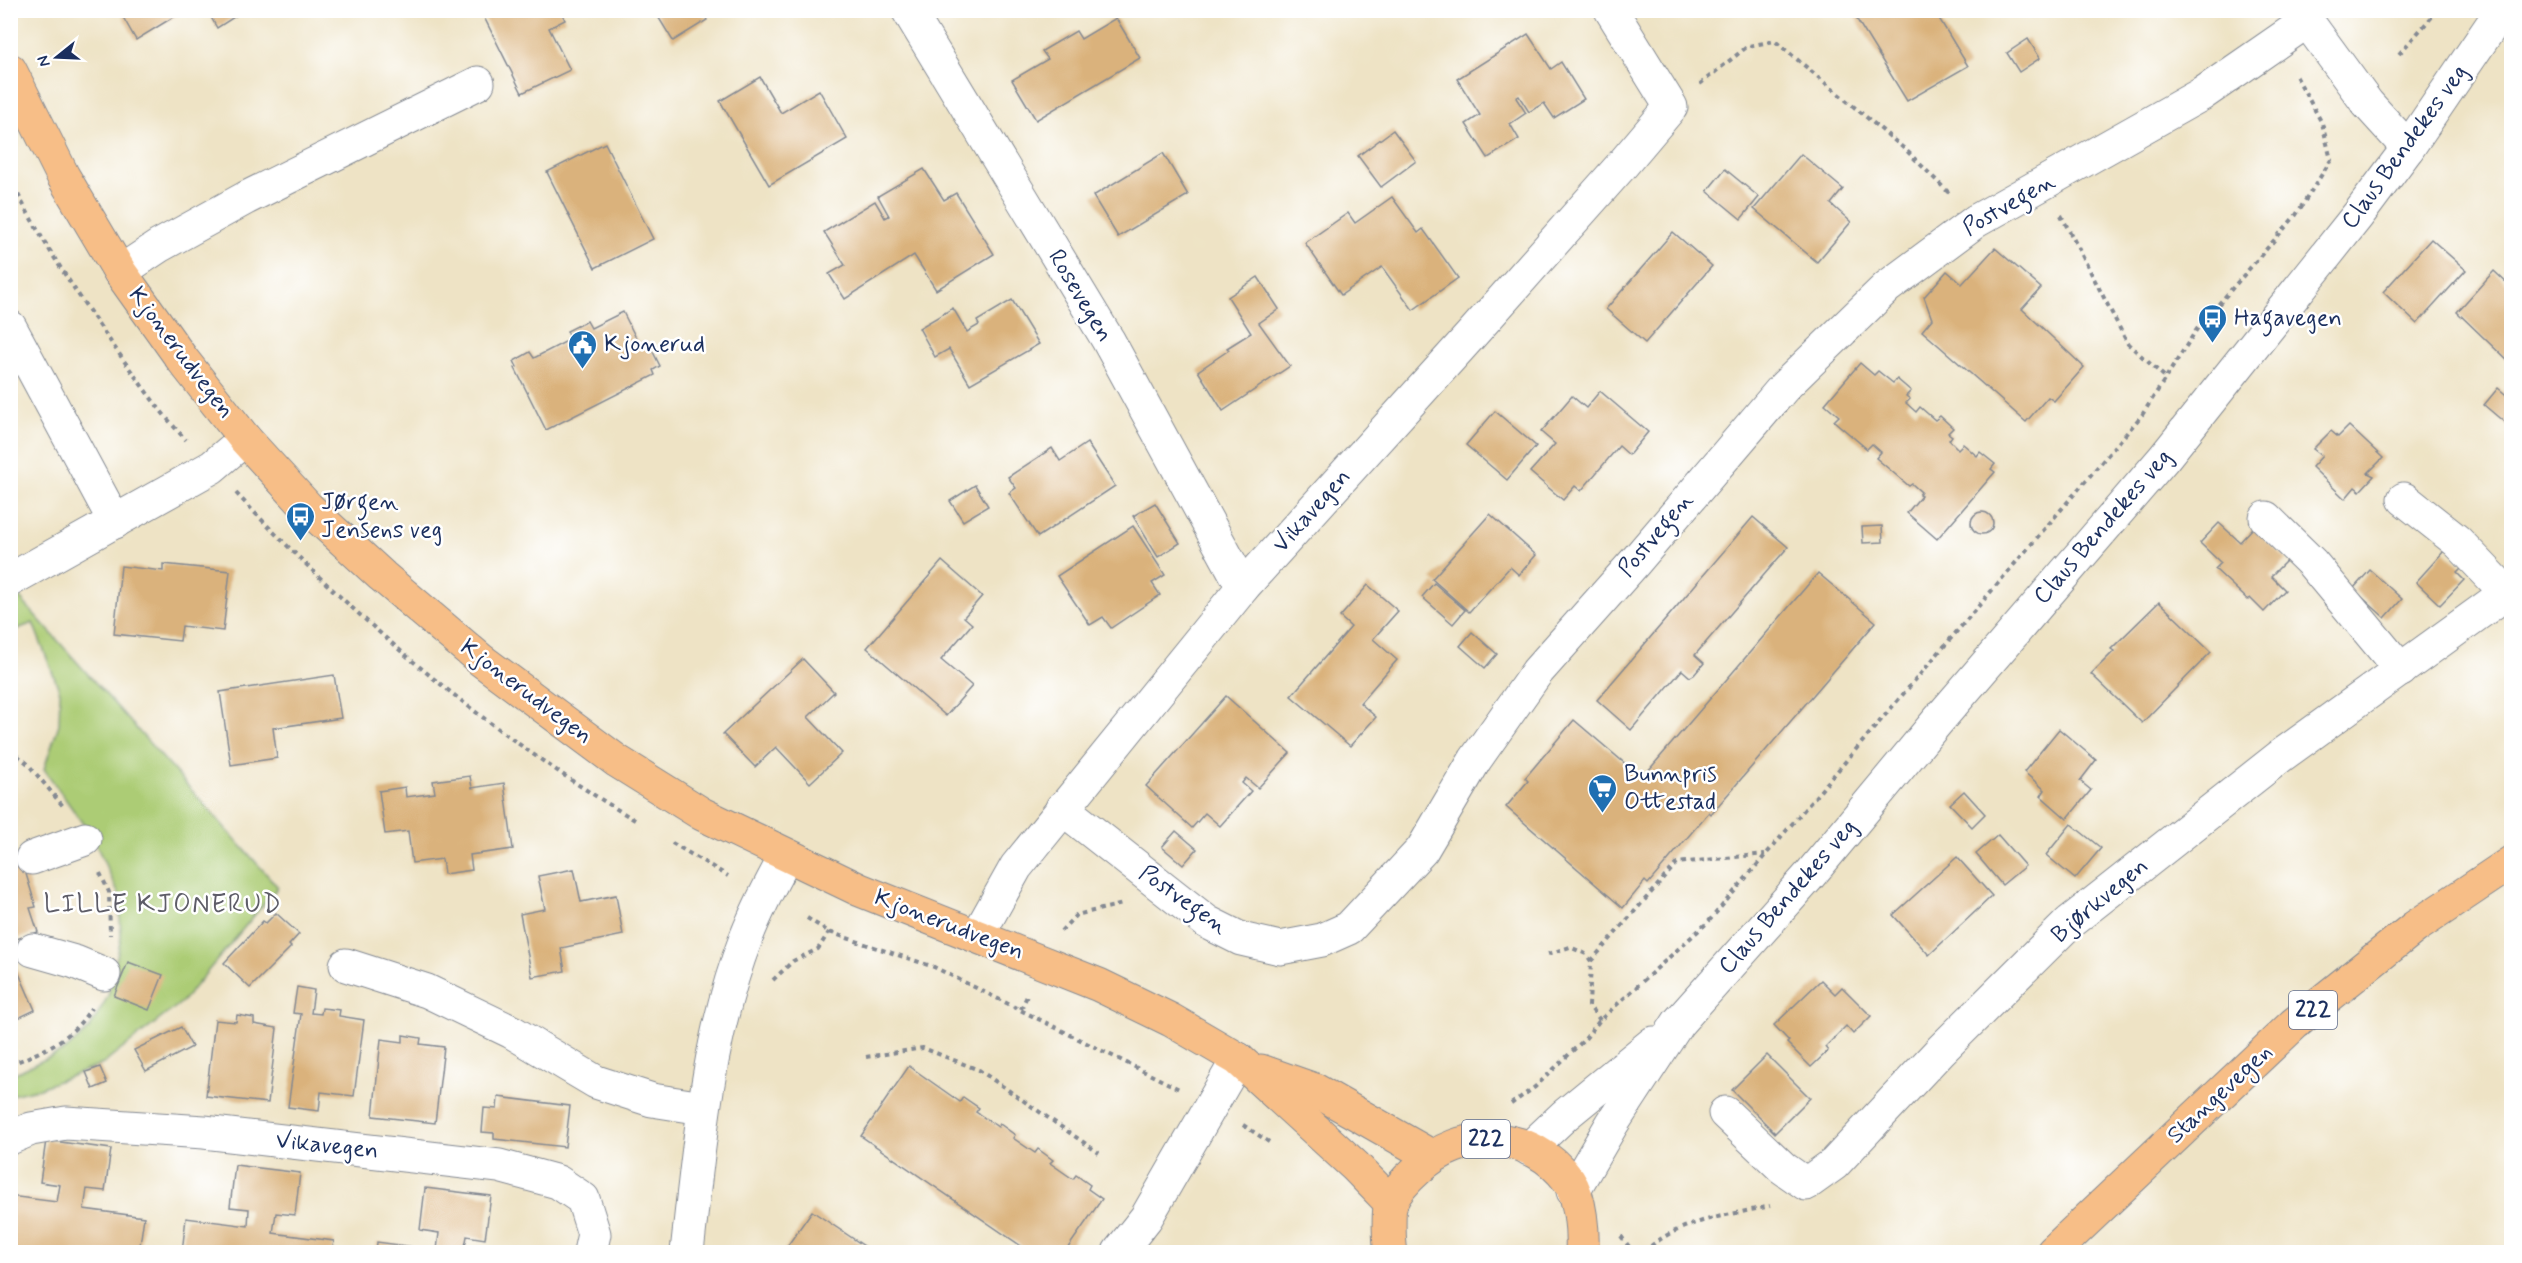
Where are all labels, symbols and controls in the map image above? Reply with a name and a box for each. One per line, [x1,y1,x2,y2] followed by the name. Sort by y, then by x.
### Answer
[27,27,87,87] north arrow
[33,53,56,69] text: N
[2335,59,2475,235] street label: Claus Bendekes veg
[1957,166,2062,246] street label: Postvegen
[1040,244,1120,348] street label: Rosevegen
[121,281,241,425] street label: Kjonerudvegen
[2197,302,2229,344] bus stop icon: Hagavegen
[2234,303,2342,337] place label: Hagavegen
[567,328,599,370] public building icon: Kjonerud
[604,329,705,360] place label: Kjonerud
[2027,443,2179,611] street label: Claus Bendekes veg
[1266,462,1358,560] street label: Vikavegen
[1611,486,1703,586] street label: Postvegen
[321,487,442,546] place label: Jørgen Jensens veg
[284,500,316,542] bus stop icon: Jørgen Jensens veg
[454,632,598,752] street label: Kjonerudvegen
[1624,759,1717,818] place label: Bunnpris Ottestad
[1587,772,1619,814] supermarket icon: Bunnpris Ottestad
[1712,813,1864,981] street label: Claus Bendekes veg
[2045,851,2155,951] street label: Bjørkvegen
[1131,858,1234,944] street label: Postvegen
[870,882,1028,968] street label: Kjonerudvegen
[44,888,282,922] district label: LILLE KJONERUD
[2289,991,2337,1029] road number: 222
[2161,1037,2281,1152] street label: Stangevegen
[1462,1120,1510,1158] road number: 222
[274,1125,380,1167] street label: Vikavegen

